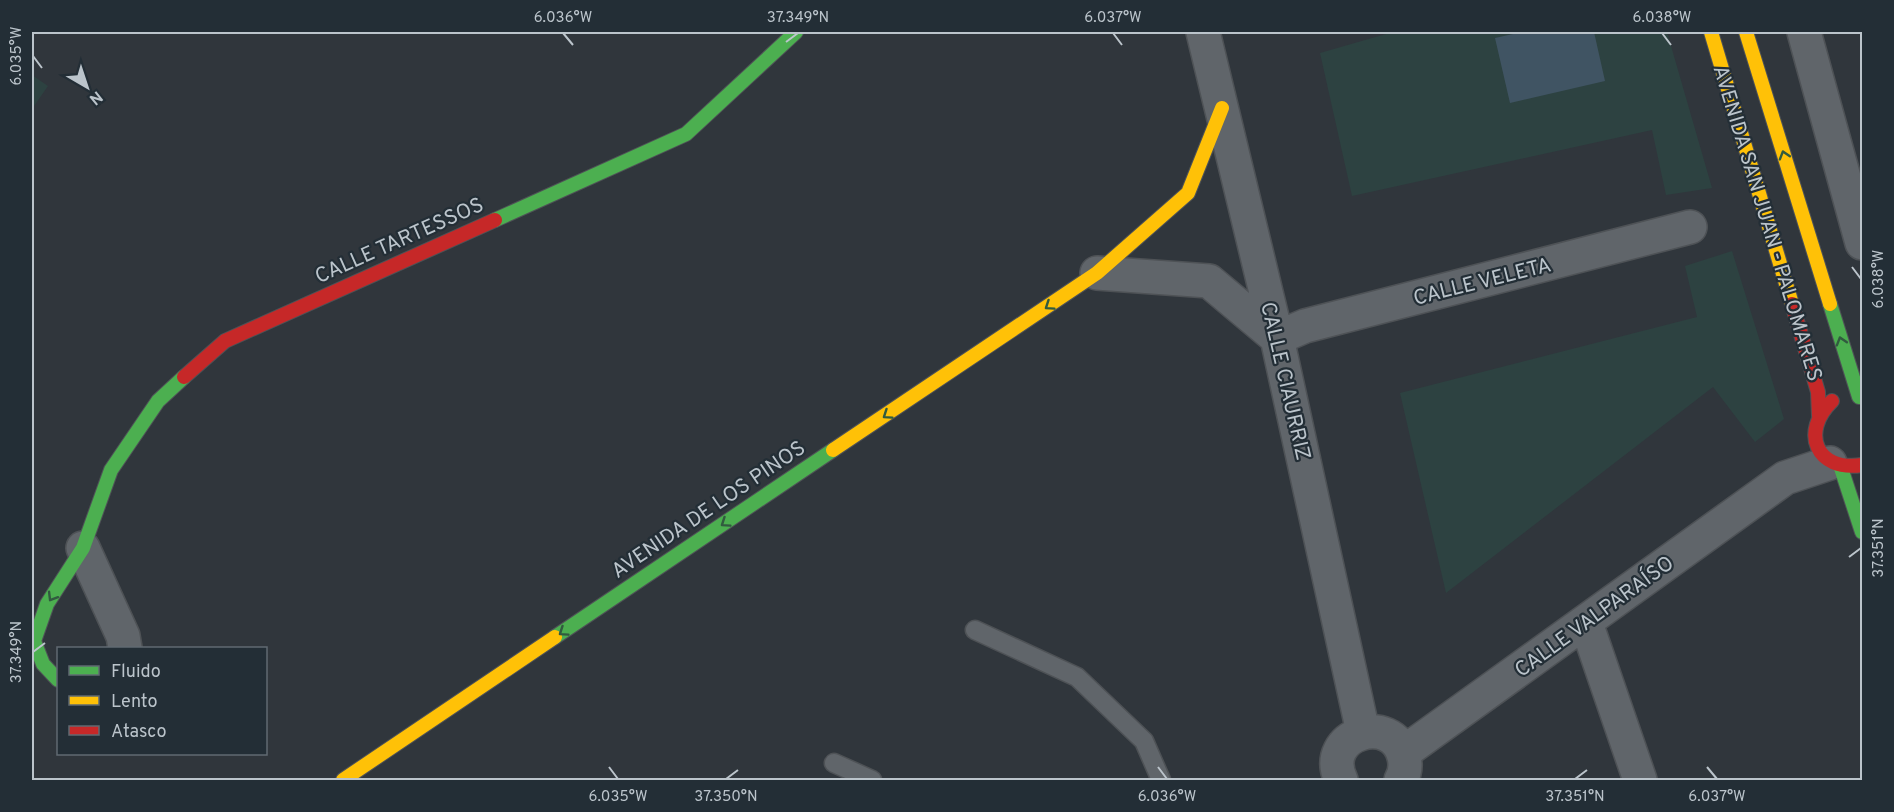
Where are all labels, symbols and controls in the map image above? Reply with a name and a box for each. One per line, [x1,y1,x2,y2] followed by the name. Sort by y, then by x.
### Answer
[534,9,592,28] text: 6.036°W
[767,9,829,28] text: 37.349°N
[1084,9,1142,28] text: 6.037°W
[1633,9,1691,28] text: 6.038°W
[8,26,27,86] text: 6.035°W
[57,57,117,117] north arrow
[1706,62,1828,385] street label: AVENIDA SAN JUAN - PALOMARES
[84,86,106,108] text: N
[1779,150,1791,161] one-way arrow
[311,192,488,291] street label: CALLE TARTESSOS
[1870,250,1889,308] text: 6.038°W
[1411,252,1554,313] street label: CALLE VELETA
[1044,299,1055,310] one-way arrow
[1253,300,1316,463] street label: CALLE CIAURRIZ
[1836,336,1848,347] one-way arrow
[883,408,894,419] one-way arrow
[607,435,811,585] street label: AVENIDA DE LOS PINOS
[721,516,731,528] one-way arrow
[1870,518,1889,578] text: 37.351°N
[1509,549,1680,684] street label: CALLE VALPARAÍSO
[47,591,59,601] one-way arrow
[8,621,27,683] text: 37.349°N
[559,625,570,636] one-way arrow
[57,647,267,755] legend
[111,661,161,684] text: Fluido
[111,691,157,714] text: Lento
[111,721,167,744] text: Atasco
[588,788,648,807] text: 6.035°W
[694,788,758,807] text: 37.350°N
[1138,788,1196,807] text: 6.036°W
[1545,788,1605,807] text: 37.351°N
[1688,788,1746,807] text: 6.037°W

